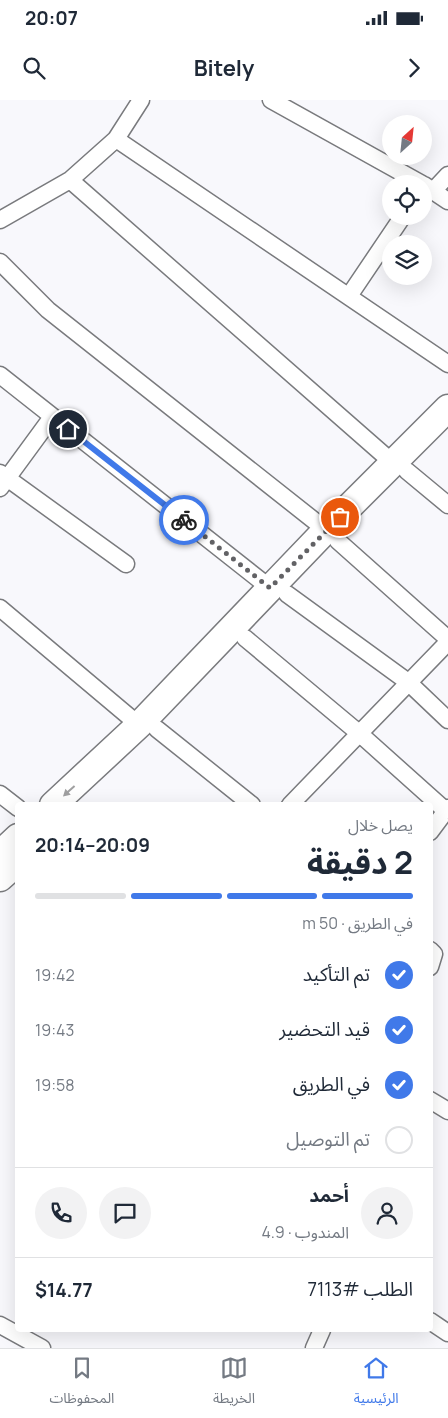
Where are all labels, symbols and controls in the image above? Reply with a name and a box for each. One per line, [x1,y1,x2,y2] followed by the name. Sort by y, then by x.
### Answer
[25,5,78,31] text: 20:07
[194,53,254,83] text: Bitely
[20,54,48,82] icon: search
[400,54,428,82] icon: forward
[382,115,432,165] north arrow
[382,115,432,285] map controls
[382,175,432,225] button: locate
[382,235,432,285] button: layers
[47,408,89,450] pin
[54,415,82,443] icon: home
[159,495,209,545] courier
[319,496,361,538] pin
[326,503,354,531] icon: bag
[170,506,198,534] icon: bike
[63,785,75,797] one-way arrow
[348,814,413,836] text: يصل خلال
[35,832,150,858] text: 20:09–20:14
[307,840,413,884] text: 2 دقيقة
[302,912,413,934] text: في الطريق · 50 m
[303,961,370,987] text: تم التأكيد
[385,961,413,989] icon: check
[35,964,75,986] text: 19:42
[279,1016,370,1042] text: قيد التحضير
[385,1016,413,1044] icon: check
[35,1019,74,1041] text: 19:43
[293,1071,370,1097] text: في الطريق
[385,1071,413,1099] icon: check
[35,1074,74,1096] text: 19:58
[286,1126,370,1152] text: تم التوصيل
[309,1182,349,1208] text: أحمد
[35,1187,87,1239] button: phone
[99,1187,151,1239] button: chat
[361,1187,413,1239] button: person
[262,1221,349,1243] text: المندوب · 4.9
[307,1276,413,1302] text: الطلب #7113
[35,1277,93,1303] text: $14.77
[49,1354,114,1413] tab: المحفوظات
[213,1354,255,1413] tab: الخريطة
[354,1354,399,1413] tab: الرئيسية

